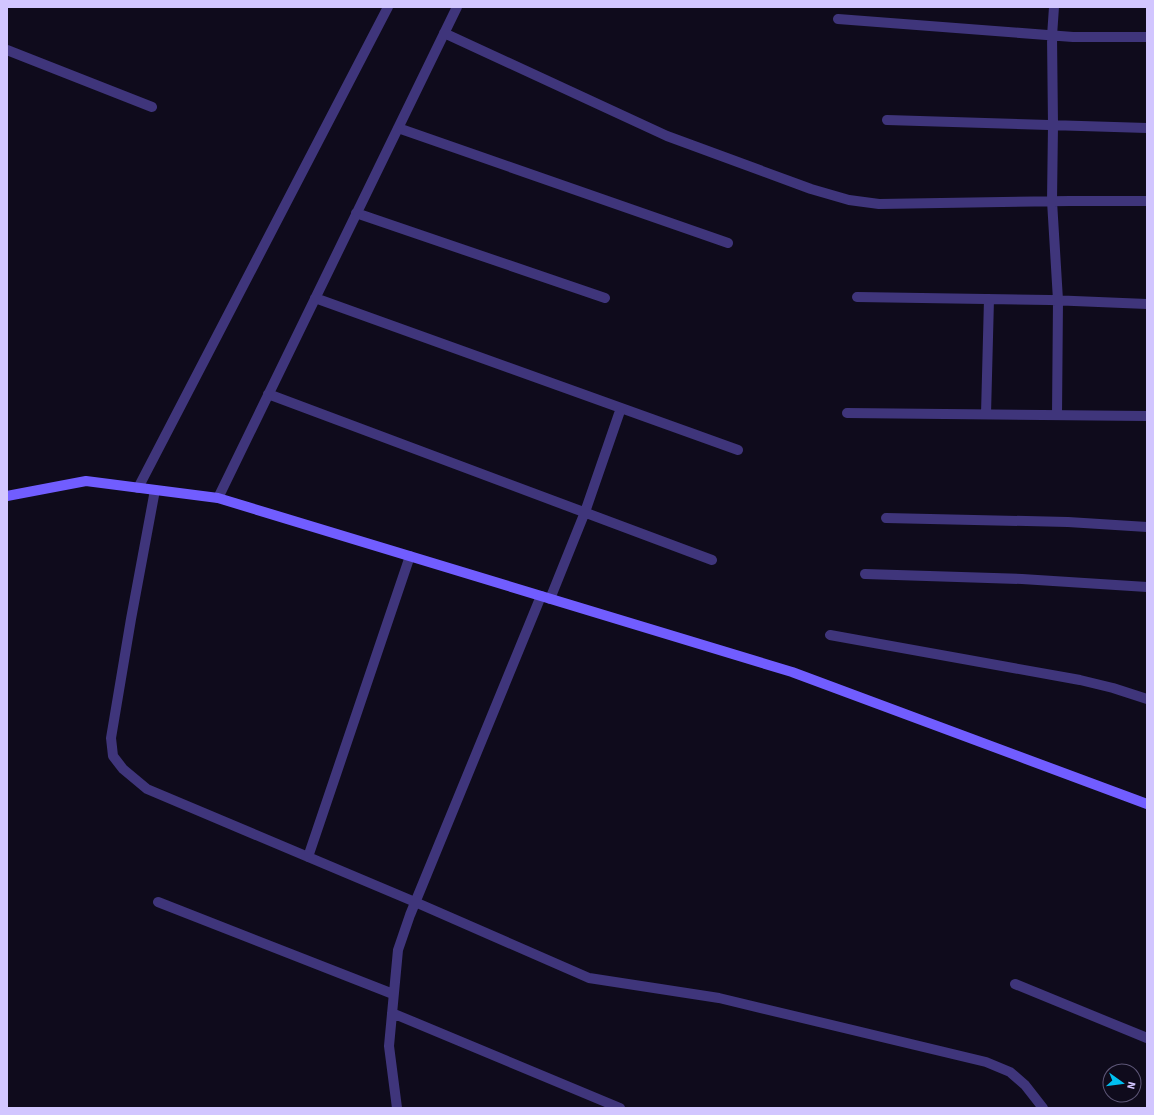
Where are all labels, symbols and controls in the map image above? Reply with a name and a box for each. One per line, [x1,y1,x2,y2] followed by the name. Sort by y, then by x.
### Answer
[1102,1063,1142,1103] north arrow
[1123,1080,1139,1091] text: N

